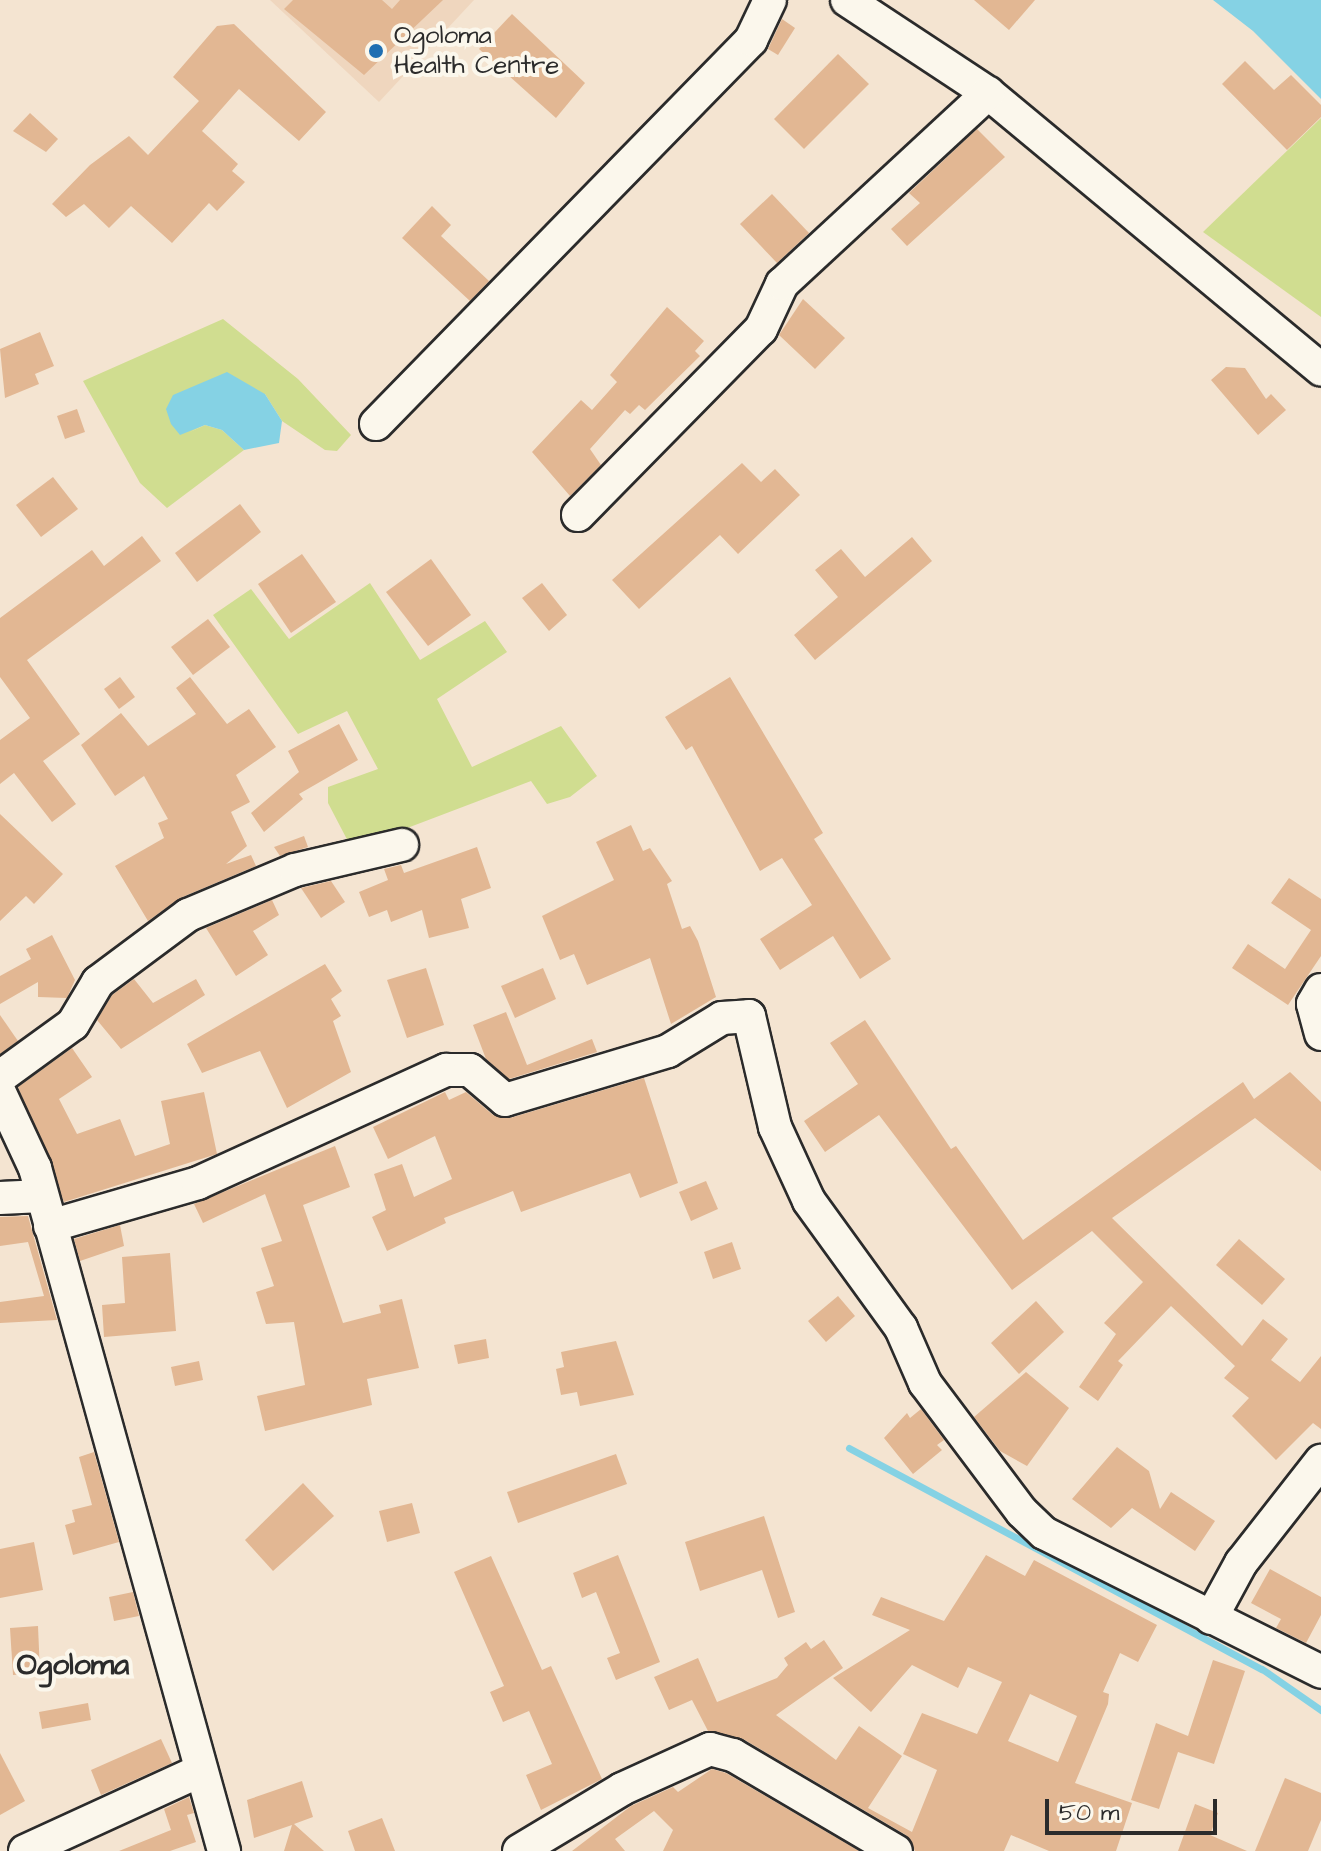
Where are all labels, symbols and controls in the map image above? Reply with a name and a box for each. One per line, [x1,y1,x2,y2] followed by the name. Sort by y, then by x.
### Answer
[394,20,559,82] place label: Ogoloma Health Centre
[365,40,387,62] marker: Ogoloma Health Centre
[17,1647,129,1683] district label: Ogoloma
[1049,1783,1221,1833] scale bar
[1059,1796,1119,1830] text: 50 m

